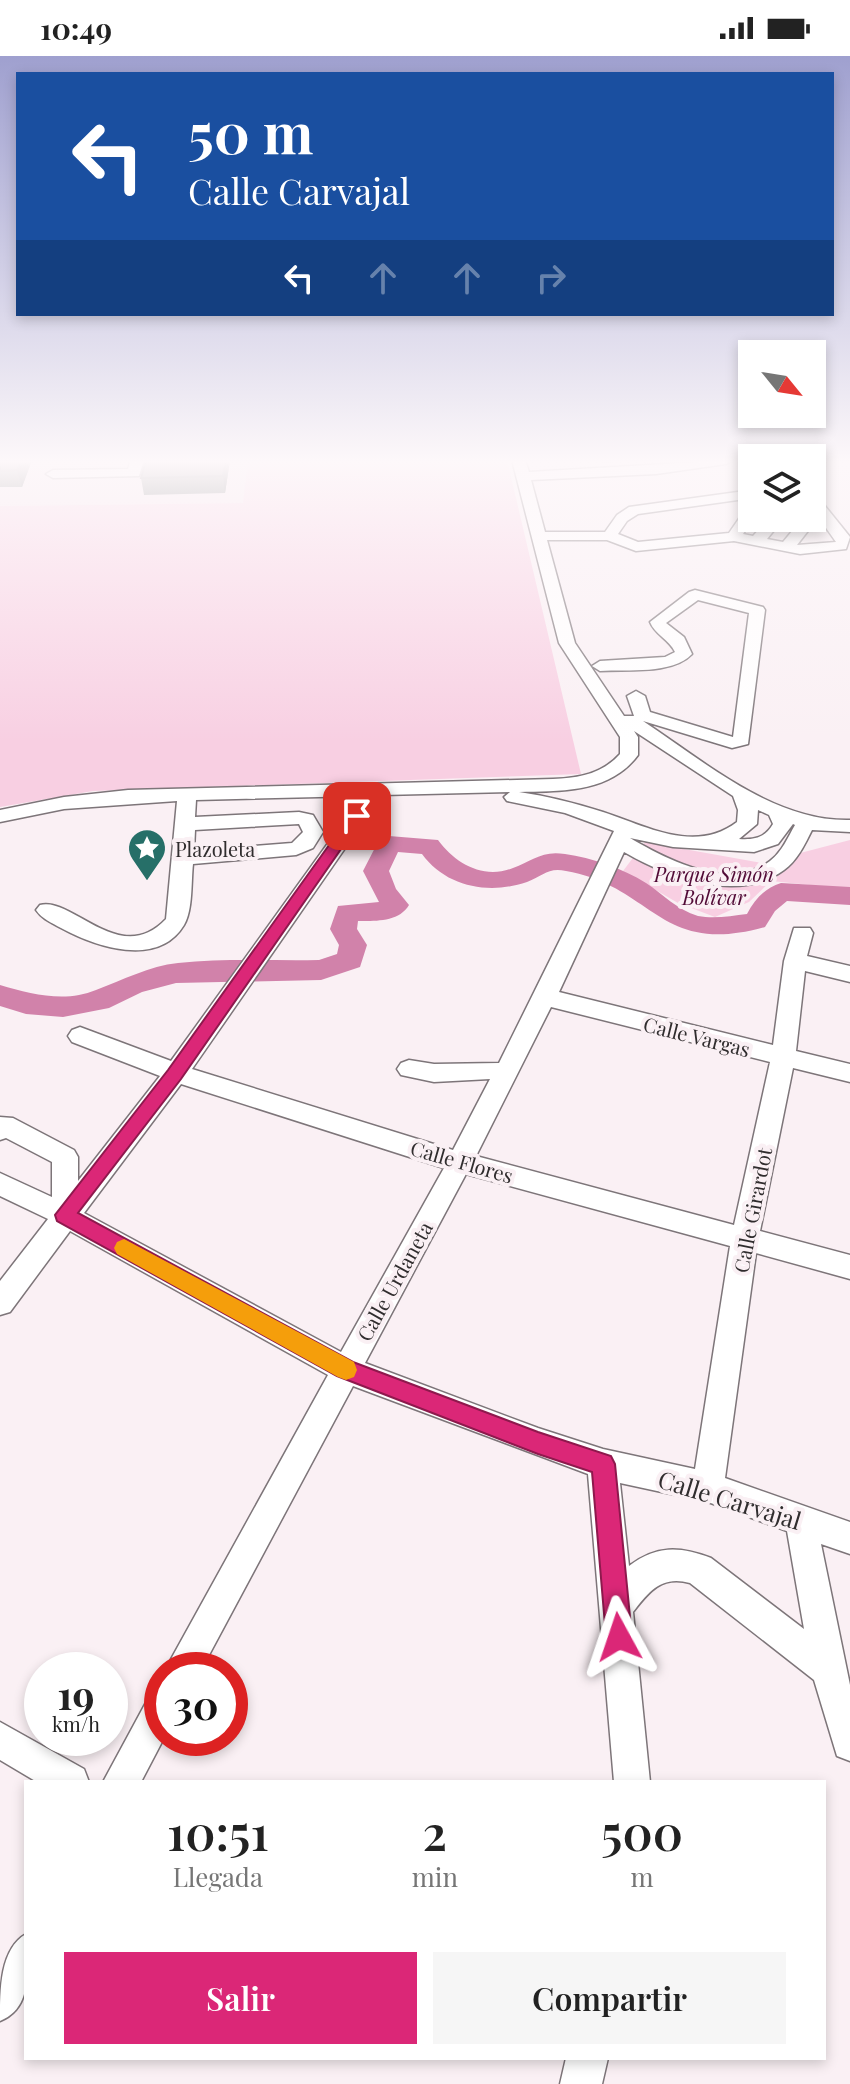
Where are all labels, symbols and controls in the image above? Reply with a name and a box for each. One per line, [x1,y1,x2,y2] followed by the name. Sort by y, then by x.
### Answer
[40,8,112,48] text: 10:49
[188,94,314,169] text: 50 m
[56,104,160,208] icon: left
[188,166,410,214] text: Calle Carvajal
[277,256,321,300] icon: left
[361,256,405,300] icon: ahead
[445,256,489,300] icon: ahead
[529,256,573,300] icon: right
[738,340,826,428] north arrow
[738,340,826,532] map controls
[738,444,826,532] button: layers
[323,782,391,850] pin
[335,794,379,838] icon: arrive
[126,827,168,882] place icon: Plazoleta
[175,835,255,862] place label: Plazoleta
[653,860,774,910] park label: Parque Simón Bolívar
[641,1010,753,1062] street label: Calle Vargas
[408,1134,516,1188] street label: Calle Flores
[727,1144,778,1275] street label: Calle Girardot
[350,1216,438,1346] street label: Calle Urdaneta
[655,1462,806,1536] street label: Calle Carvajal
[577,1595,661,1679] position arrow
[144,1652,248,1756] speed limit sign: 30
[57,1667,95,1720] text: 19
[52,1710,100,1737] text: km/h
[167,1799,269,1863] text: 10:51
[423,1799,447,1863] text: 2
[601,1799,683,1863] text: 500
[173,1859,263,1894] text: Llegada
[412,1859,458,1894] text: min
[630,1859,654,1894] text: m
[64,1952,417,2044] button: Salir
[433,1952,786,2044] button: Compartir

